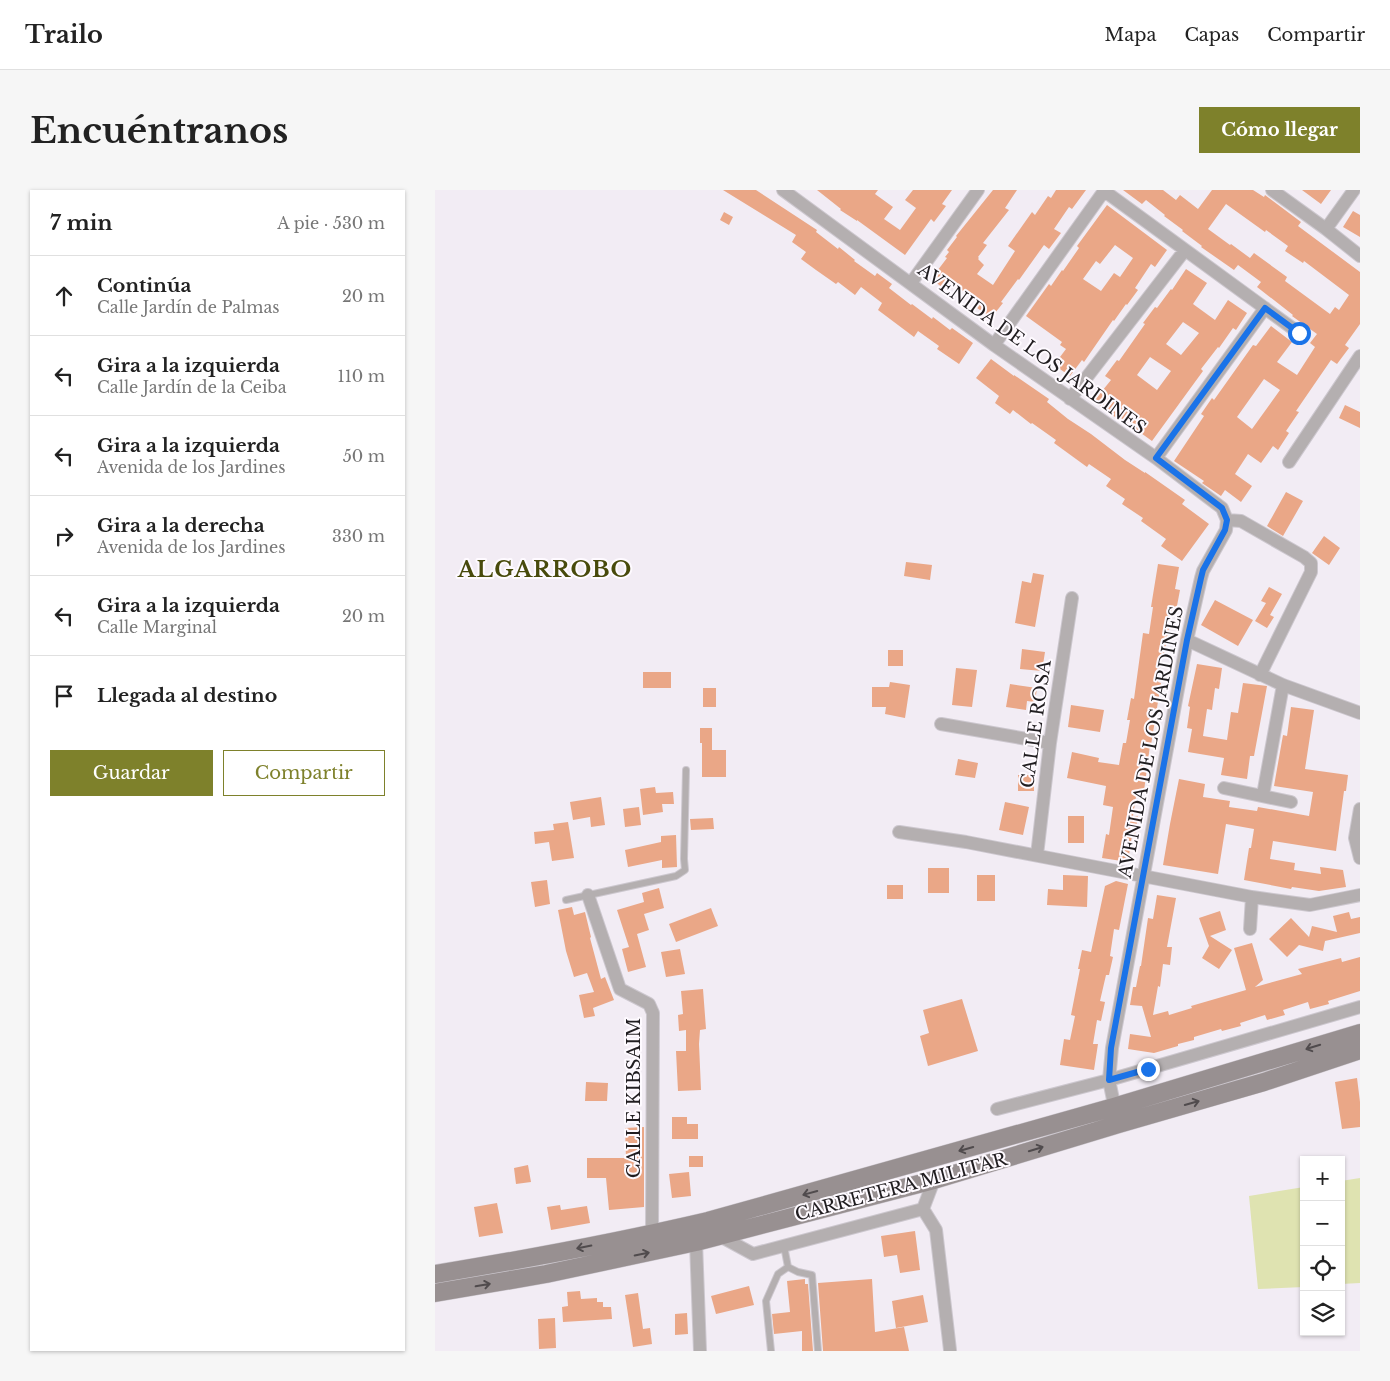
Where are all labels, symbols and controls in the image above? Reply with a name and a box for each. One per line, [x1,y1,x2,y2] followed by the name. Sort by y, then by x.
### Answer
[25,20,103,49] text: Trailo
[1105,24,1156,46] text: Mapa
[1184,24,1239,46] text: Capas
[1267,24,1365,46] text: Compartir
[1199,107,1360,153] button: Cómo llegar
[30,109,288,152] text: Encuéntranos
[50,210,113,236] text: 7 min
[277,213,385,233] text: A pie · 530 m
[913,258,1150,439] street label: AVENIDA DE LOS JARDINES
[97,274,191,297] text: Continúa
[50,282,78,310] icon: ahead
[342,286,385,306] text: 20 m
[97,297,280,317] text: Calle Jardín de Palmas
[1288,322,1311,345] route start
[97,354,280,377] text: Gira a la izquierda
[50,362,78,390] icon: left
[338,366,385,386] text: 110 m
[97,377,287,397] text: Calle Jardín de la Ceiba
[97,434,280,457] text: Gira a la izquierda
[50,442,78,470] icon: left
[343,446,385,466] text: 50 m
[97,457,285,477] text: Avenida de los Jardines
[97,514,265,537] text: Gira a la derecha
[50,522,78,550] icon: right
[332,526,385,546] text: 330 m
[97,537,285,557] text: Avenida de los Jardines
[457,556,632,583] district label: ALGARROBO
[97,594,280,617] text: Gira a la izquierda
[50,602,78,630] icon: left
[1114,604,1188,881] street label: AVENIDA DE LOS JARDINES
[342,606,385,626] text: 20 m
[97,617,217,637] text: Calle Marginal
[1016,658,1056,789] street label: CALLE ROSA
[50,682,78,710] icon: arrive
[97,684,277,707] text: Llegada al destino
[50,750,213,796] button: Guardar
[223,750,385,796] button: Compartir
[623,1018,645,1178] street label: CALLE KIBSAIM
[1306,1043,1322,1053] one-way arrow
[1137,1058,1160,1081] route end
[1184,1098,1200,1107] one-way arrow
[1028,1144,1044,1154] one-way arrow
[959,1145,975,1154] one-way arrow
[793,1148,1010,1226] street label: CARRETERA MILITAR
[1300,1156,1345,1336] map controls
[1300,1156,1345,1201] button: +
[802,1188,818,1198] one-way arrow
[1300,1201,1345,1246] button: −
[576,1243,592,1253] one-way arrow
[1300,1246,1345,1291] button: locate
[634,1249,650,1258] one-way arrow
[475,1280,491,1290] one-way arrow
[1300,1291,1345,1336] button: layers

